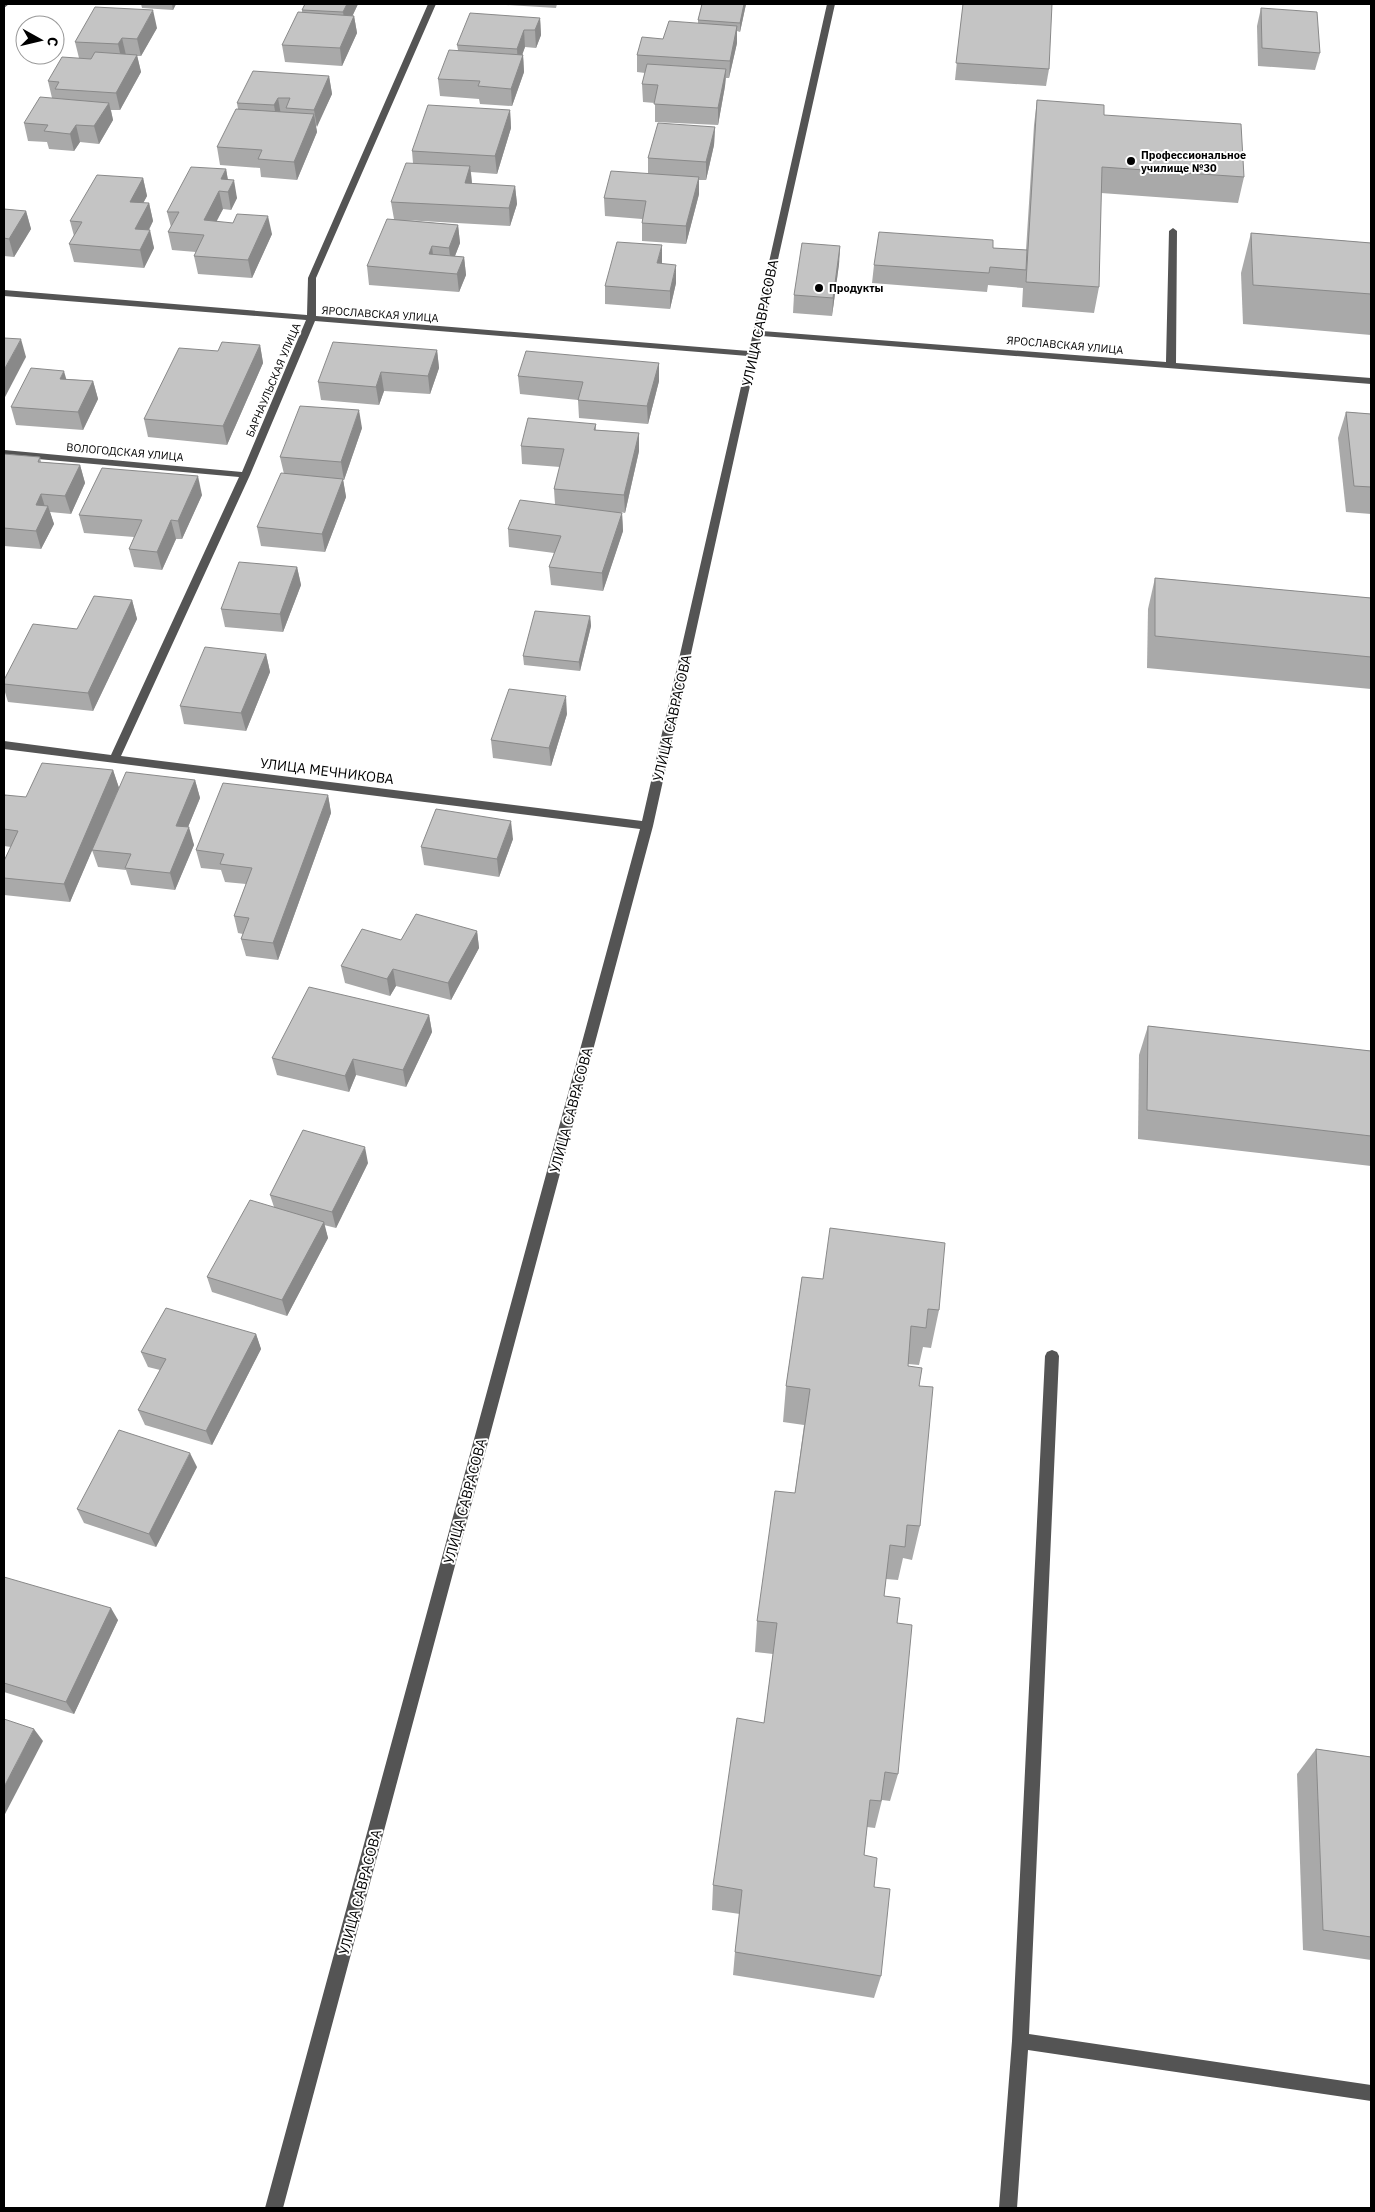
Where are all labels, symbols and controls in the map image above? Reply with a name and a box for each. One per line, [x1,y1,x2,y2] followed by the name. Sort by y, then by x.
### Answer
[15,15,65,65] north arrow
[43,36,62,48] text: С
[1141,148,1246,175] place label: Профессиональное училище №30
[1125,155,1137,167] marker: Профессиональное училище №30
[738,258,782,388] street label: УЛИЦА САВРАСОВА
[829,281,884,295] place label: Продукты
[813,282,825,294] marker: Продукты
[321,303,439,325] street label: ЯРОСЛАВСКАЯ УЛИЦА
[243,321,303,439] street label: БАРНАУЛЬСКАЯ УЛИЦА
[1006,333,1124,357] street label: ЯРОСЛАВСКАЯ УЛИЦА
[66,440,184,464] street label: ВОЛОГОДСКАЯ УЛИЦА
[649,653,695,783] street label: УЛИЦА САВРАСОВА
[259,754,395,788] street label: УЛИЦА МЕЧНИКОВА
[546,1045,596,1175] street label: УЛИЦА САВРАСОВА
[440,1436,490,1566] street label: УЛИЦА САВРАСОВА
[335,1827,385,1957] street label: УЛИЦА САВРАСОВА

